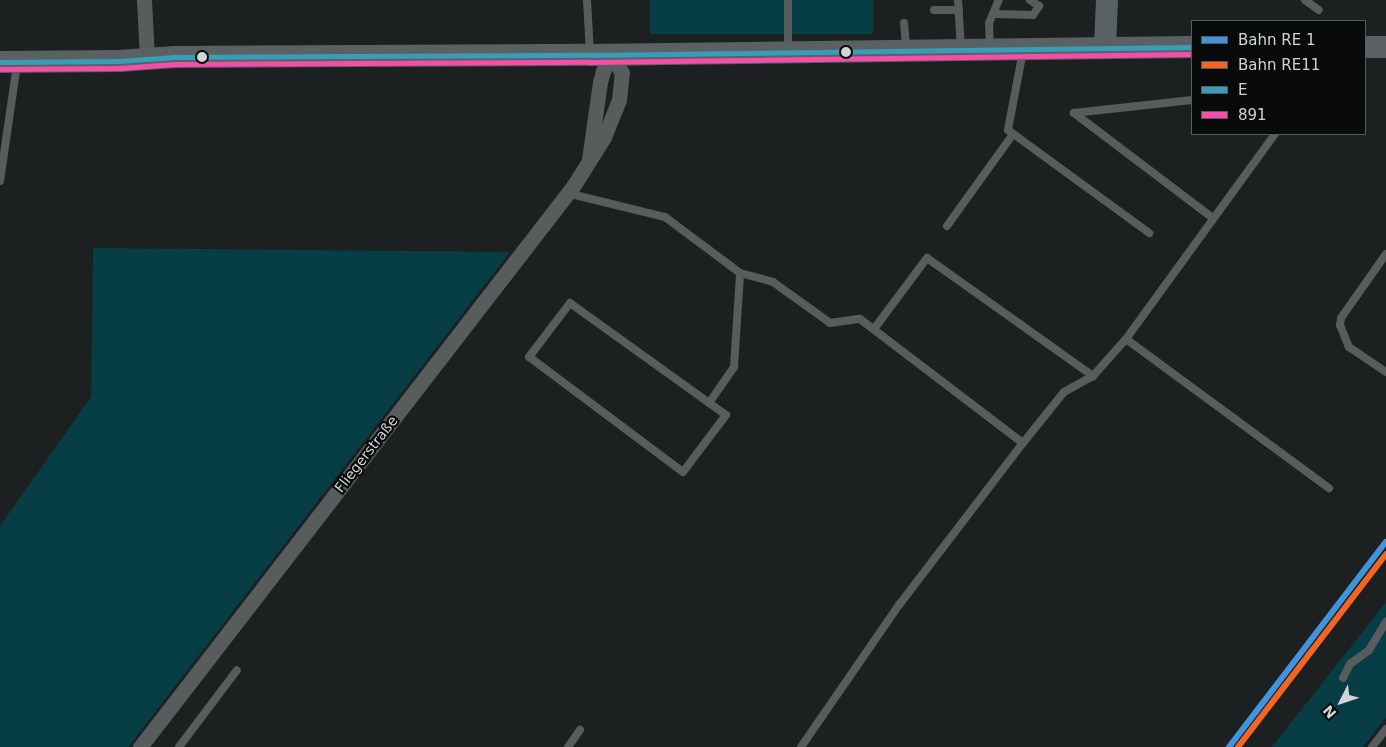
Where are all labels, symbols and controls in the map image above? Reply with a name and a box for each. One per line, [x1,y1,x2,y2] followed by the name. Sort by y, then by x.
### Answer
[1191,20,1366,135] legend
[1238,31,1315,49] text: Bahn RE 1
[841,47,851,57] unlabelled marker
[197,52,207,62] unlabelled marker
[1238,56,1320,74] text: Bahn RE11
[1238,81,1247,99] text: E
[1238,106,1267,124] text: 891
[331,412,401,496] street label: Fliegerstraße
[1316,677,1366,727] north arrow
[1320,702,1340,722] text: N

